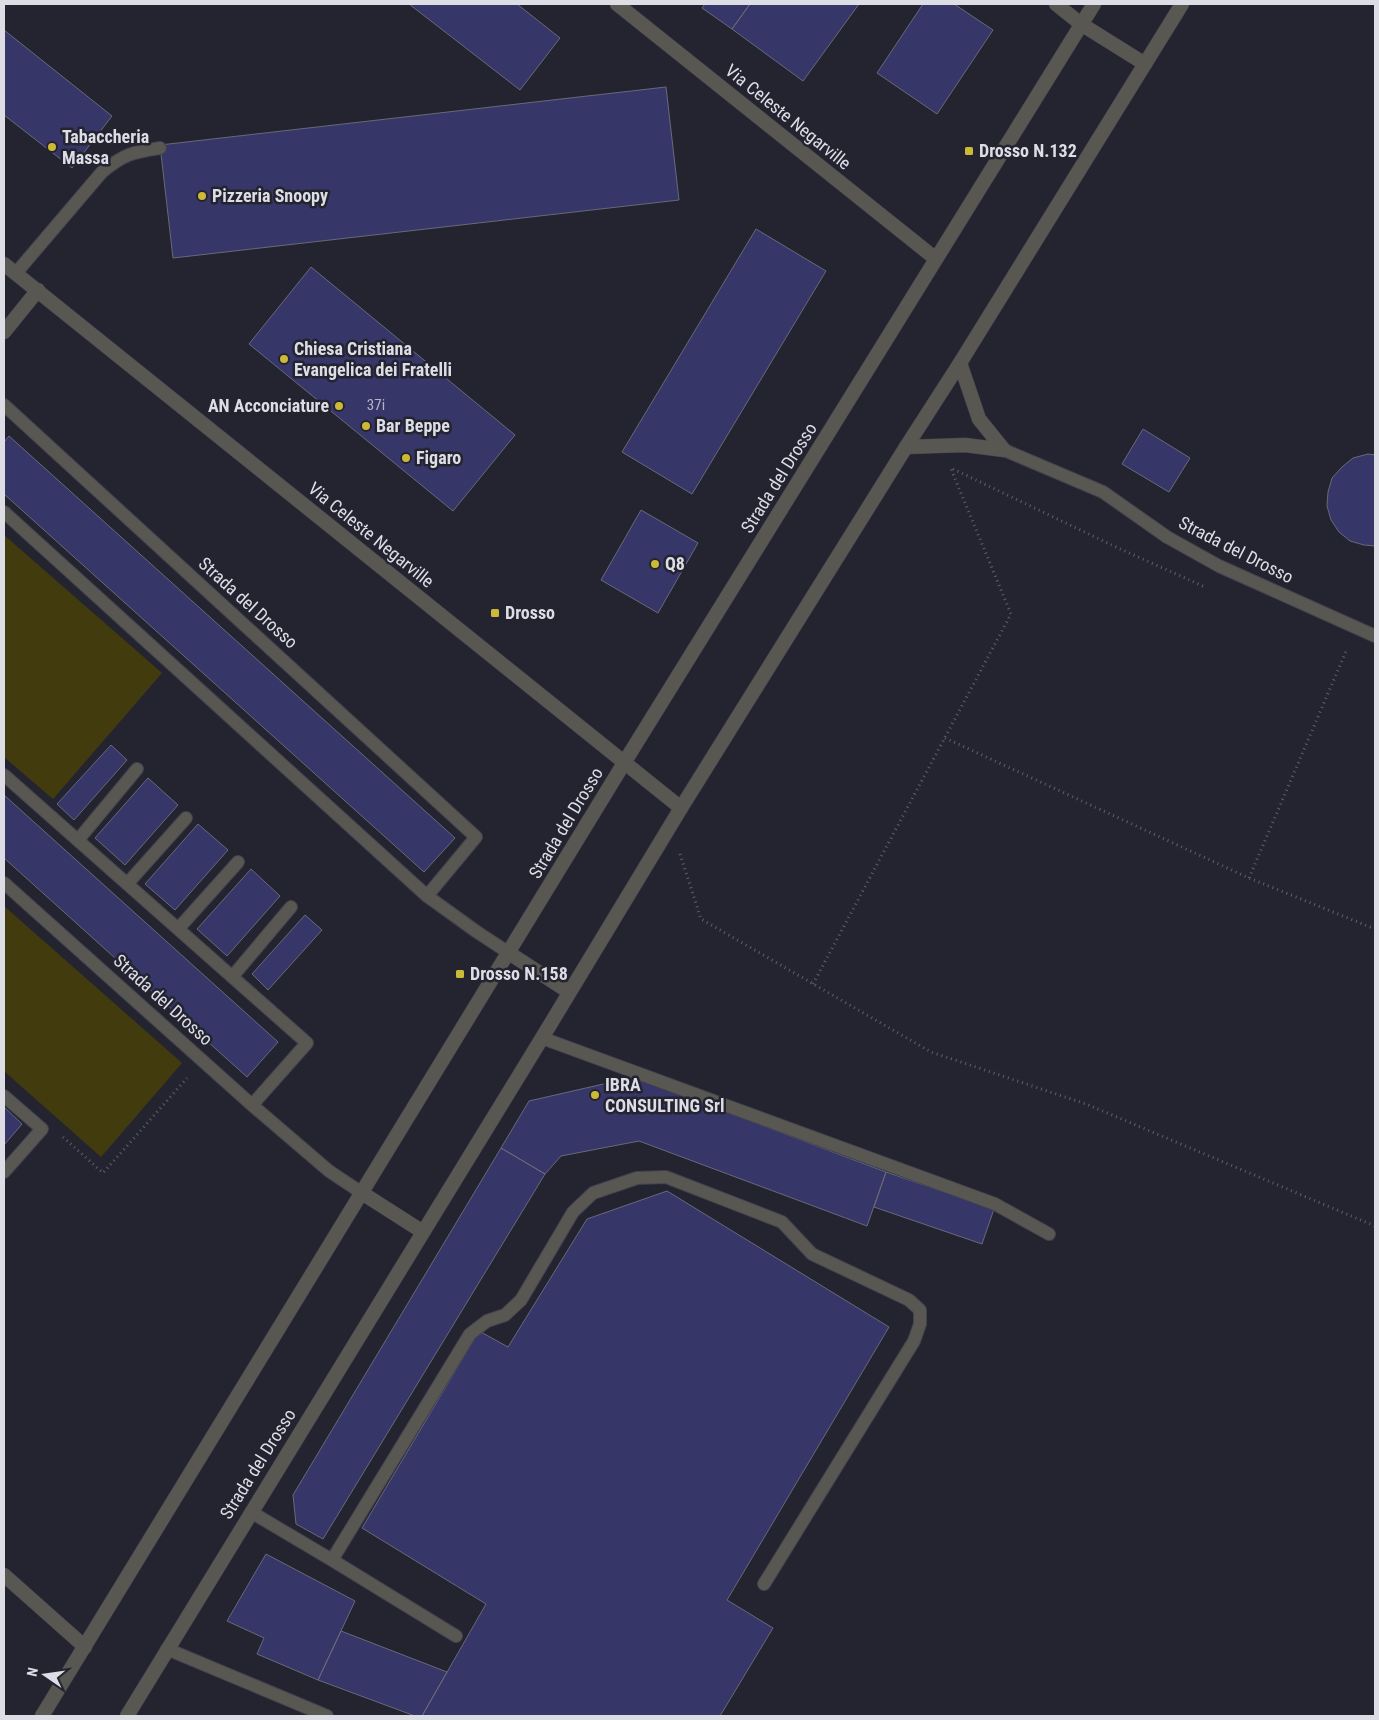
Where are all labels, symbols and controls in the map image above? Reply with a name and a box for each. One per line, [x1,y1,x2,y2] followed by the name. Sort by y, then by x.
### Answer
[721,60,855,174] street label: Via Celeste Negarville
[62,126,149,168] place label: Tabaccheria Massa
[979,140,1077,161] place label: Drosso N.132
[46,141,58,153] marker: Tabaccheria Massa
[963,145,975,157] marker: Drosso N.132
[212,185,328,206] place label: Pizzeria Snoopy
[196,190,208,202] marker: Pizzeria Snoopy
[294,338,452,380] place label: Chiesa Cristiana Evangelica dei Fratelli
[278,353,290,365] marker: Chiesa Cristiana Evangelica dei Fratelli
[208,395,329,416] place label: AN Acconciature
[367,396,385,414] house number: 37i
[333,400,345,412] marker: AN Acconciature
[376,415,450,436] place label: Bar Beppe
[736,419,821,537] street label: Strada del Drosso
[360,420,372,432] marker: Bar Beppe
[416,447,461,468] place label: Figaro
[400,452,412,464] marker: Figaro
[304,478,438,592] street label: Via Celeste Negarville
[1175,512,1297,587] street label: Strada del Drosso
[195,553,302,653] street label: Strada del Drosso
[665,553,685,574] place label: Q8
[649,558,661,570] marker: Q8
[505,602,555,623] place label: Drosso
[489,607,501,619] marker: Drosso
[524,763,607,882] street label: Strada del Drosso
[110,950,217,1050] street label: Strada del Drosso
[470,963,568,984] place label: Drosso N.158
[454,968,466,980] marker: Drosso N.158
[605,1074,724,1116] place label: IBRA CONSULTING Srl
[589,1089,601,1101] marker: IBRA CONSULTING Srl
[215,1405,300,1523] street label: Strada del Drosso
[20,1650,70,1700] north arrow
[24,1666,41,1678] text: N

